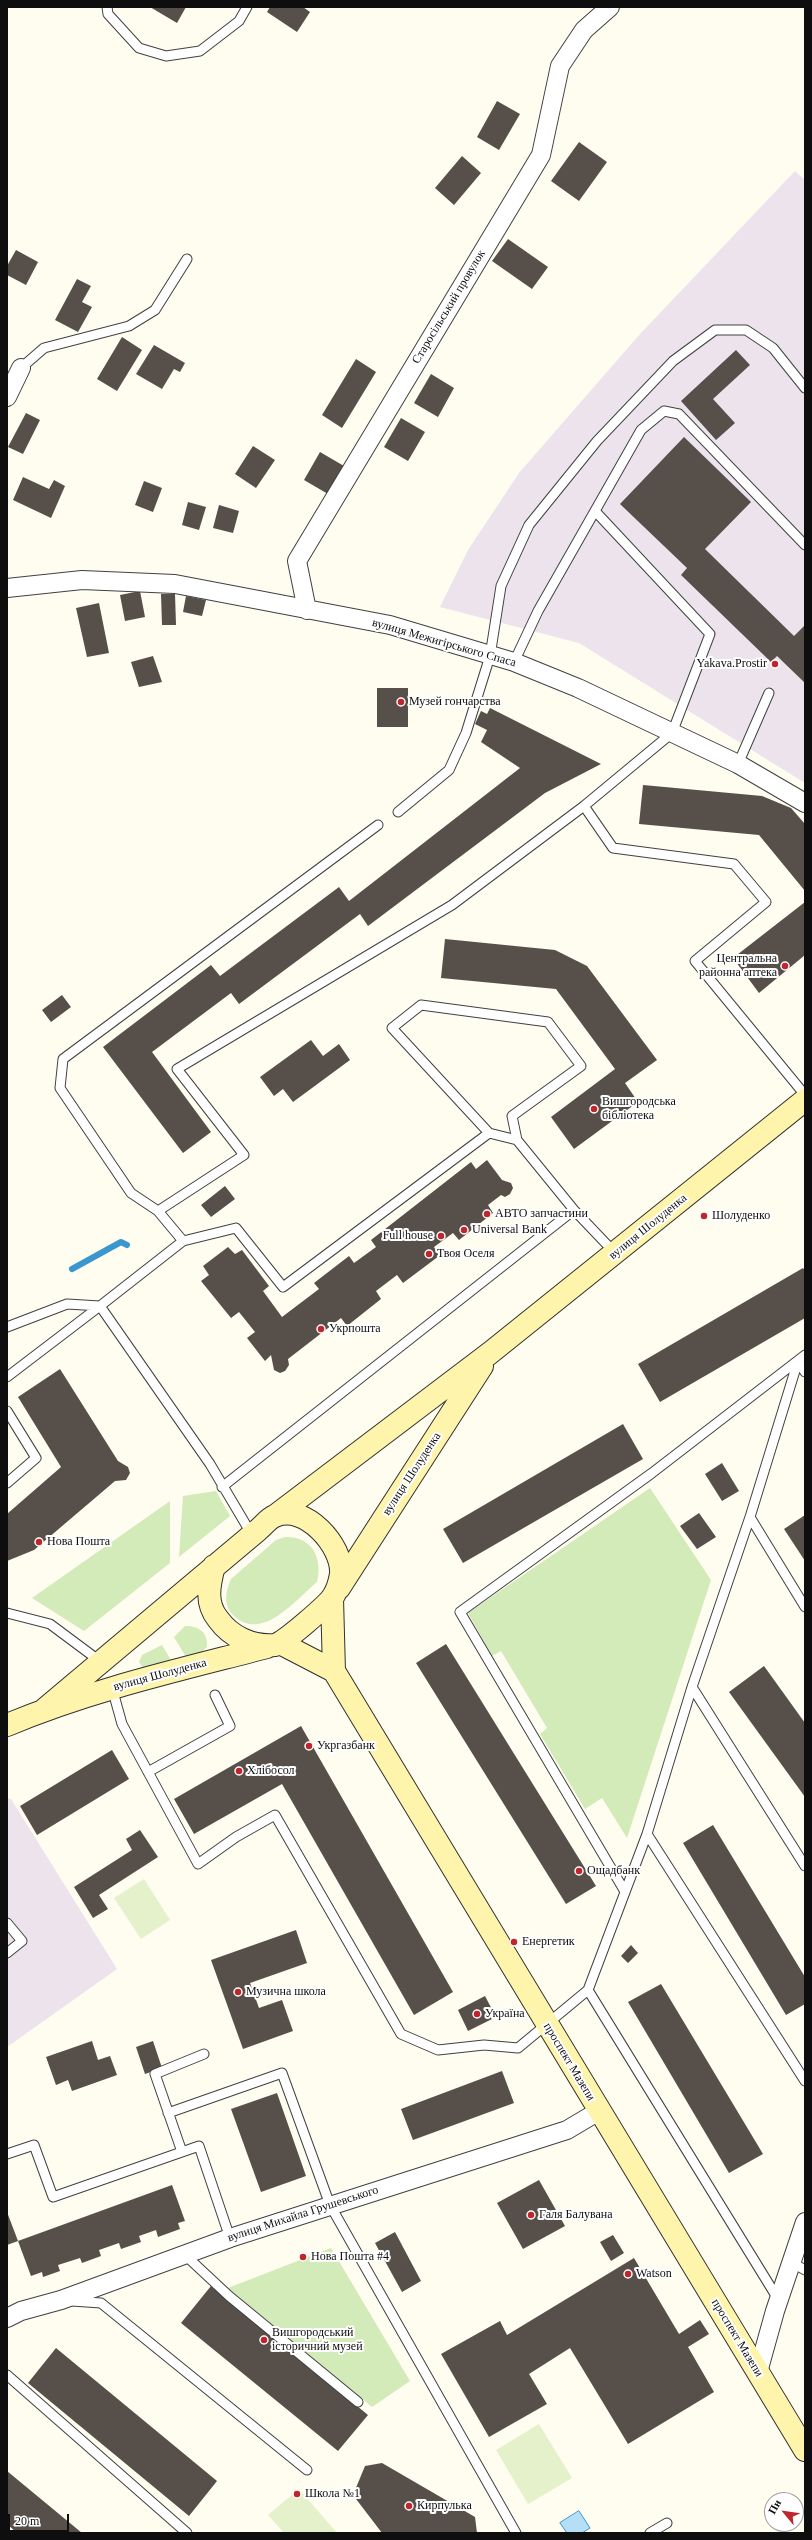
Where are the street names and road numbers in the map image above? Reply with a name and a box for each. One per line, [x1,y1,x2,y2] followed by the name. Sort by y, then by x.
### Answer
[409,247,489,367] street label: Старосільський провулок
[370,616,518,670] street label: вулиця Межигірського Спаса
[606,1191,690,1263] street label: вулиця Шолуденка
[380,1430,444,1518] street label: вулиця Шолуденка
[112,1656,208,1694] street label: вулиця Шолуденка
[540,2020,598,2104] street label: проспект Мазепи
[226,2183,380,2245] street label: вулиця Михайла Грушевського
[708,2296,766,2380] street label: проспект Мазепи

